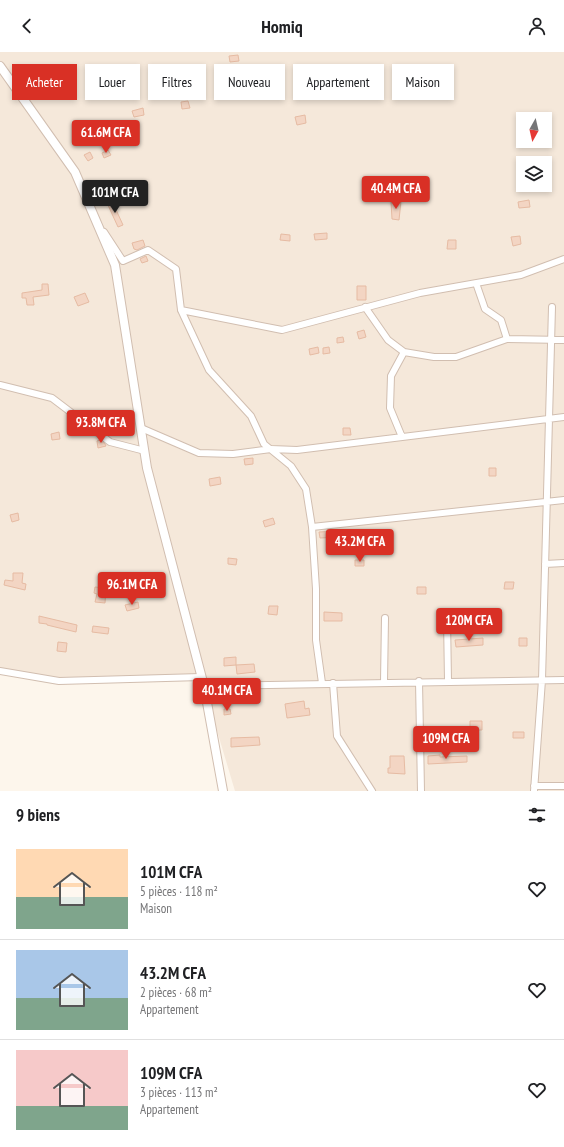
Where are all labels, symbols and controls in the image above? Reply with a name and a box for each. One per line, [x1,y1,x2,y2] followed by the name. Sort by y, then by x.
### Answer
[16,15,38,37] icon: back
[261,15,303,38] text: Homiq
[526,15,548,37] icon: person
[12,64,77,100] chip: Acheter
[85,64,140,100] chip: Louer
[148,64,206,100] chip: Filtres
[214,64,285,100] chip: Nouveau
[293,64,384,100] chip: Appartement
[392,64,454,100] chip: Maison
[516,112,552,148] north arrow
[516,112,552,192] map controls
[60,120,152,154] pin: 61.6M CFA
[81,124,131,141] text: 61.6M CFA
[516,156,552,192] button: layers
[350,176,442,210] pin: 40.4M CFA
[74,180,156,214] pin: 101M CFA
[371,180,421,197] text: 40.4M CFA
[91,184,139,201] text: 101M CFA
[55,410,147,444] pin: 93.8M CFA
[76,414,126,431] text: 93.8M CFA
[314,529,406,563] pin: 43.2M CFA
[335,533,385,550] text: 43.2M CFA
[86,572,178,606] pin: 96.1M CFA
[107,576,157,593] text: 96.1M CFA
[428,608,510,642] pin: 120M CFA
[445,612,493,629] text: 120M CFA
[181,678,273,712] pin: 40.1M CFA
[202,682,252,699] text: 40.1M CFA
[405,726,487,760] pin: 109M CFA
[422,730,470,747] text: 109M CFA
[16,804,60,826] text: 9 biens
[526,804,548,826] icon: filters
[140,861,202,883] text: 101M CFA
[48,865,96,913] icon: home
[526,878,548,900] icon: heart
[140,883,218,900] text: 5 pièces · 118 m²
[140,900,172,917] text: Maison
[140,962,206,984] text: 43.2M CFA
[48,966,96,1014] icon: home
[526,979,548,1001] icon: heart
[140,984,212,1001] text: 2 pièces · 68 m²
[140,1001,199,1018] text: Appartement
[140,1062,202,1084] text: 109M CFA
[48,1066,96,1114] icon: home
[526,1079,548,1101] icon: heart
[140,1084,218,1101] text: 3 pièces · 113 m²
[140,1101,199,1118] text: Appartement

